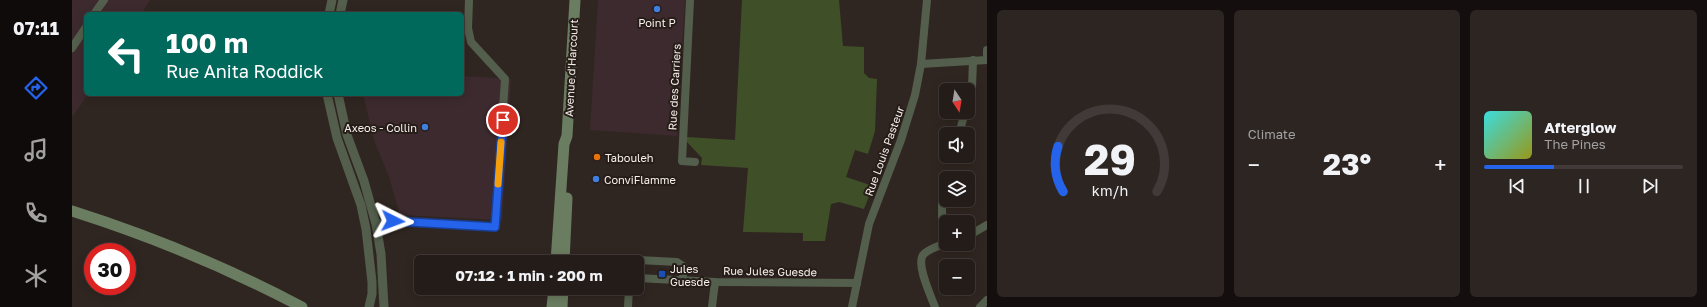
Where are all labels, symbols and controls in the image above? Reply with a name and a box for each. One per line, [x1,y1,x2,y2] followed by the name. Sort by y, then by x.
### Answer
[652,4,662,14] marker: Point P
[638,16,676,29] place label: Point P
[13,17,59,39] text: 07:11
[562,19,580,117] street label: Avenue d'Harcourt
[166,26,248,59] text: 100 m
[100,28,152,80] icon: left
[665,43,683,131] street label: Rue des Carriers
[166,60,323,82] text: Rue Anita Roddick
[22,74,50,102] icon: directions
[939,83,975,119] north arrow
[939,83,975,295] map controls
[486,103,520,137] pin
[862,104,907,198] street label: Rue Louis Pasteur
[492,109,514,131] icon: arrive
[1544,118,1617,136] text: Afterglow
[344,121,417,134] place label: Axeos - Collin
[420,122,430,132] marker: Axeos - Collin
[1248,126,1296,142] text: Climate
[939,127,975,163] button: sound
[1084,133,1136,183] text: 29
[22,136,50,164] icon: music
[1544,136,1606,152] text: The Pines
[1323,146,1371,182] text: 23°
[605,151,654,164] place label: Tabouleh
[1248,151,1260,178] text: −
[1434,151,1446,178] text: +
[592,152,602,162] marker: Tabouleh
[939,171,975,207] button: layers
[604,173,676,186] place label: ConviFlamme
[591,174,601,184] marker: ConviFlamme
[1506,175,1528,197] icon: previous
[1573,175,1595,197] icon: pause
[1639,175,1661,197] icon: next
[1092,181,1129,198] text: km/h
[22,199,50,227] icon: phone
[372,200,414,242] position arrow
[939,215,975,251] button: +
[84,243,136,295] speed limit sign: 30
[939,259,975,295] button: −
[22,262,50,290] icon: climate
[670,262,710,288] place label: Jules Guesde
[723,264,817,278] street label: Rue Jules Guesde
[455,266,603,284] text: 07:12 · 1 min · 200 m
[657,269,667,279] marker: Jules Guesde

